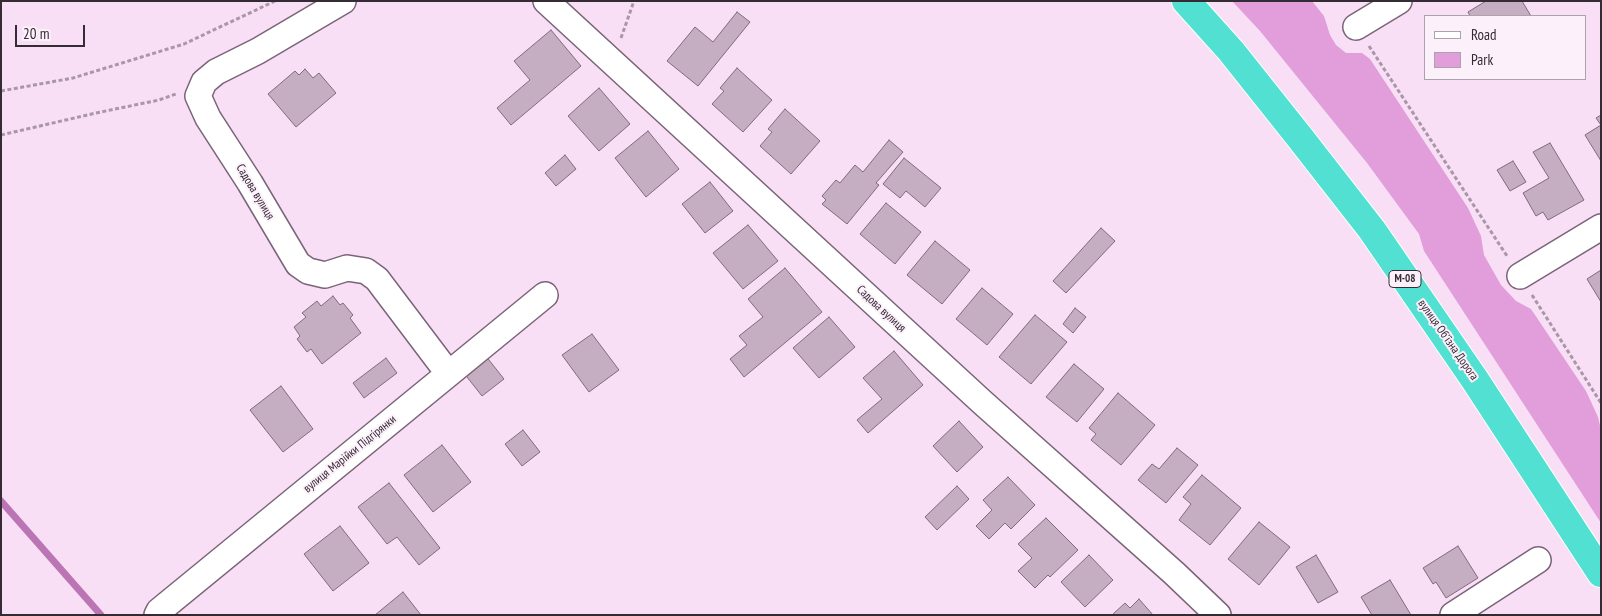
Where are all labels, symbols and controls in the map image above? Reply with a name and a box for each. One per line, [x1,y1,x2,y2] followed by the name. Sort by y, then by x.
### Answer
[18,15,88,47] scale bar
[1424,15,1587,80] legend
[23,24,49,43] text: 20 m
[1471,25,1497,44] text: Road
[1471,50,1493,69] text: Park
[233,162,277,222] street label: Садова вулиця
[1389,270,1421,288] road number: М-08
[853,283,909,335] street label: Садова вулиця
[1415,297,1481,383] street label: вулиця Обʼїзна Дорога
[301,412,399,496] street label: вулиця Марійки Підгірянки

